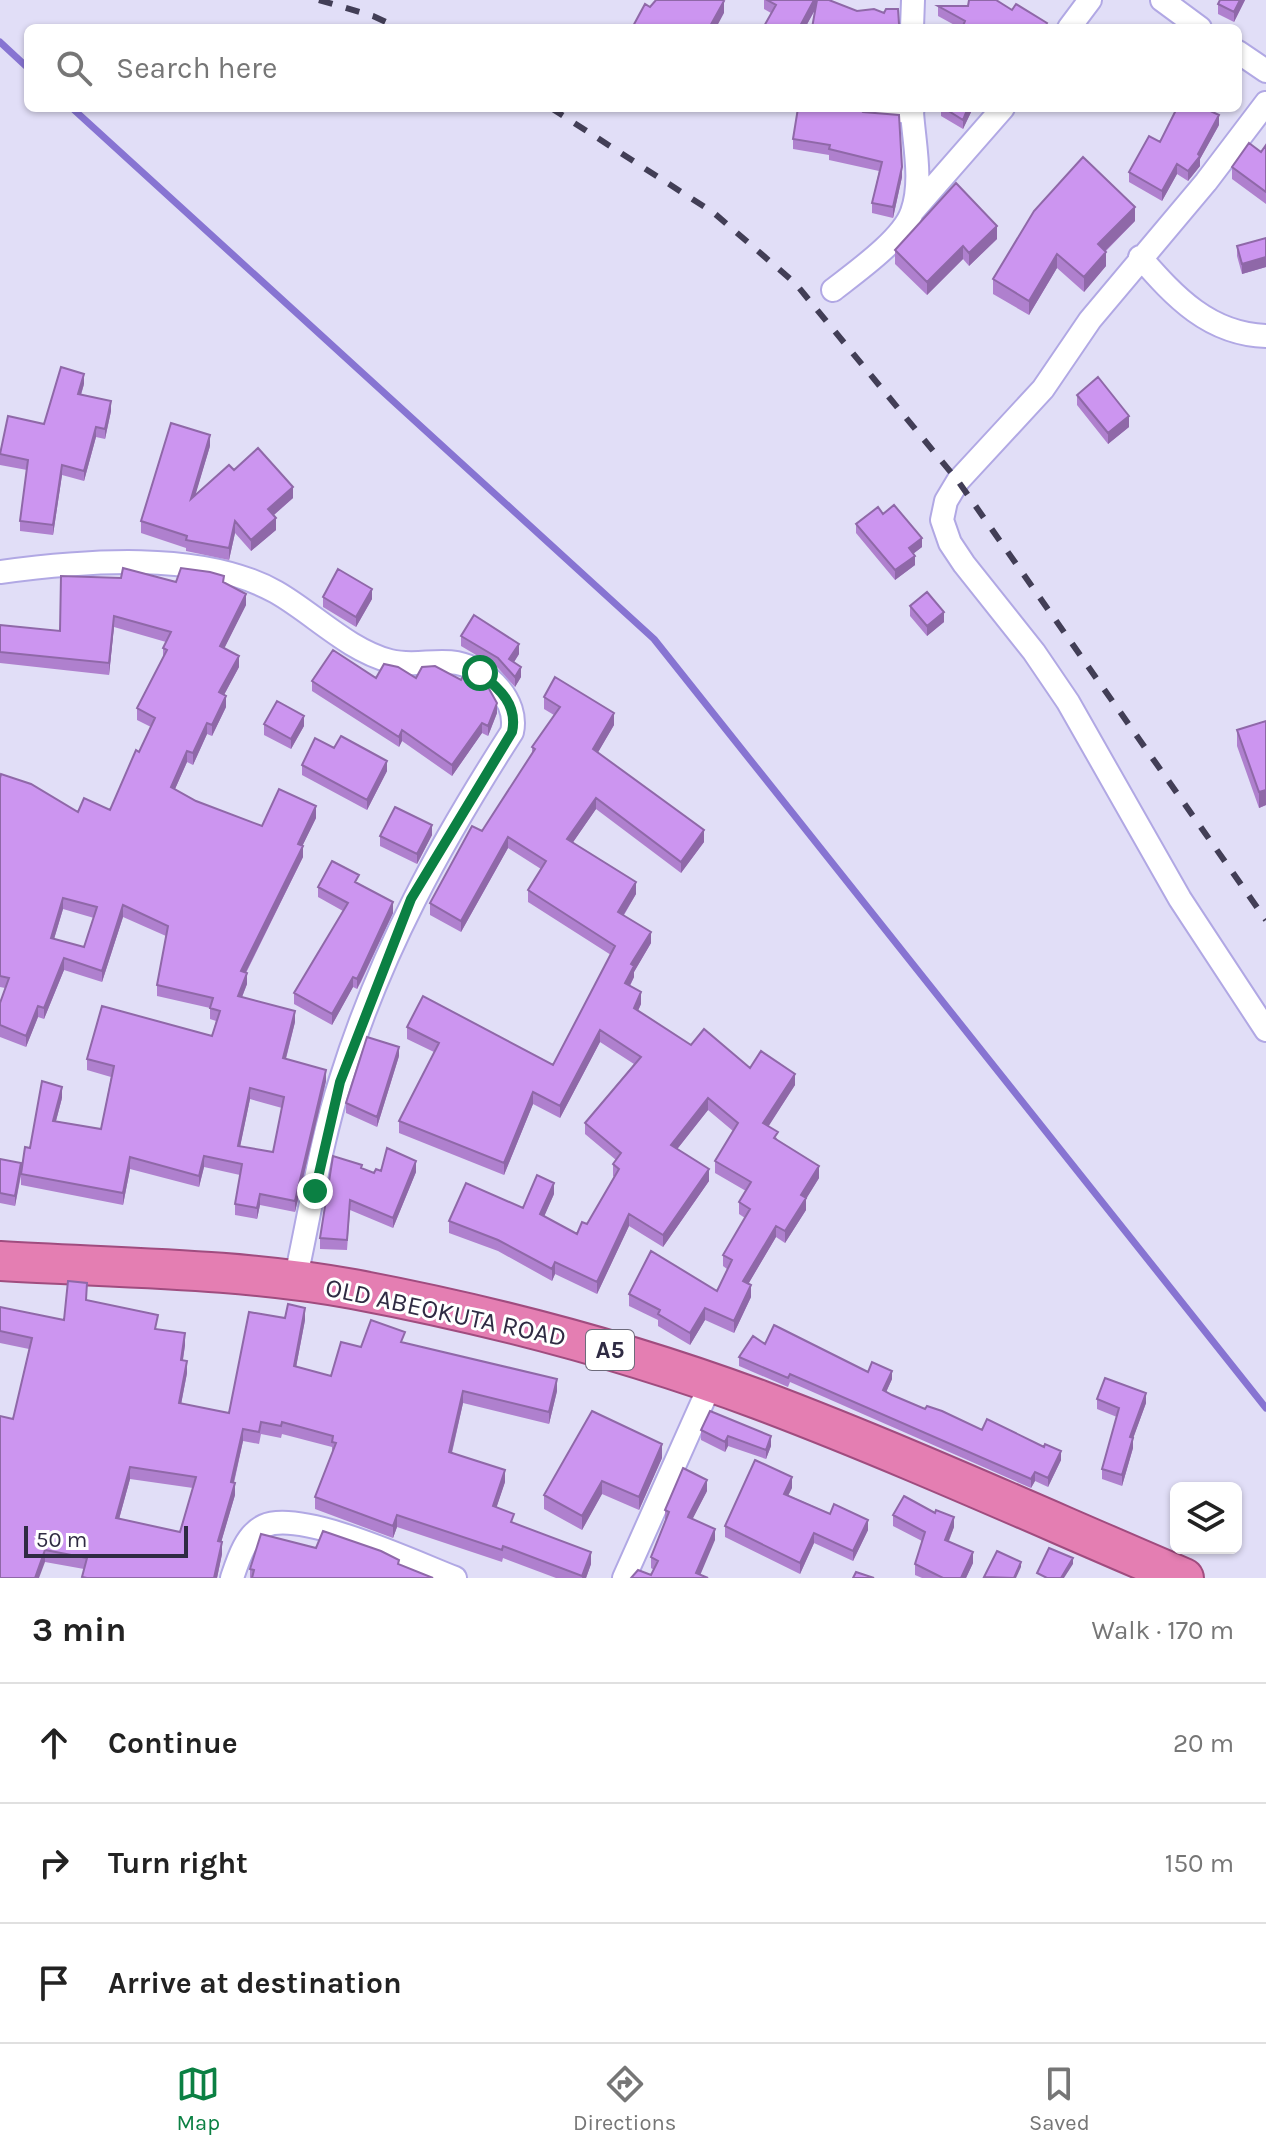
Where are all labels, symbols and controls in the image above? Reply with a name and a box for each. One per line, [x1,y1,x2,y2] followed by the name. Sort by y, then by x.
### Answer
[24,24,1242,112] search box
[52,46,96,90] icon: search
[116,50,277,86] text: Search here
[462,655,498,691] route start
[297,1173,333,1209] route end
[323,1272,569,1353] street label: OLD ABEOKUTA ROAD
[586,1330,634,1370] road number: A5
[1170,1482,1242,1554] map controls
[1170,1482,1242,1554] button: layers
[24,1522,188,1558] scale bar
[36,1527,87,1553] text: 50 m
[32,1610,126,1650] text: 3 min
[1092,1615,1234,1646] text: Walk · 170 m
[32,1721,76,1765] icon: ahead
[108,1725,238,1761] text: Continue
[1173,1728,1234,1759] text: 20 m
[32,1841,76,1885] icon: right
[108,1845,248,1881] text: Turn right
[1165,1848,1234,1879] text: 150 m
[32,1961,76,2005] icon: arrive
[108,1965,402,2001] text: Arrive at destination
[176,2062,220,2136] tab: Map
[573,2062,676,2136] tab: Directions
[1029,2062,1090,2136] tab: Saved

